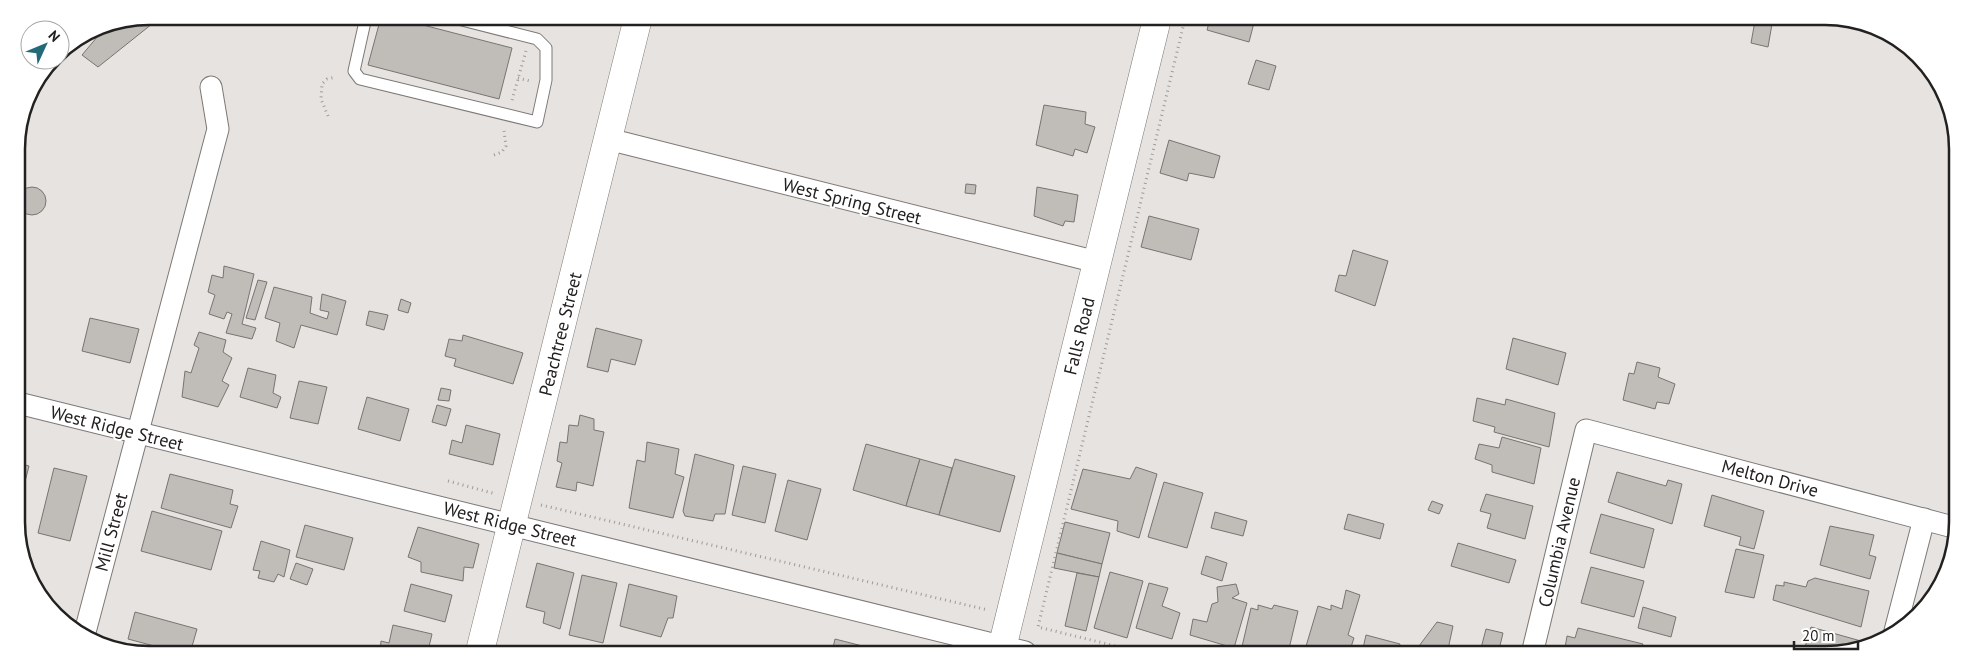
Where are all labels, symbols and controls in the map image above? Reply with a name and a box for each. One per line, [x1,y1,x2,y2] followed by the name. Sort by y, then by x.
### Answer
[20,20,70,70] north arrow
[45,26,64,46] text: N
[780,173,924,229] street label: West Spring Street
[534,270,586,398] street label: Peachtree Street
[1058,295,1100,377] street label: Falls Road
[48,400,186,456] street label: West Ridge Street
[1719,454,1821,502] street label: Melton Drive
[1533,475,1585,609] street label: Columbia Avenue
[89,490,133,574] street label: Mill Street
[441,496,579,552] street label: West Ridge Street
[1794,618,1858,650] scale bar
[1802,626,1835,645] text: 20 m

